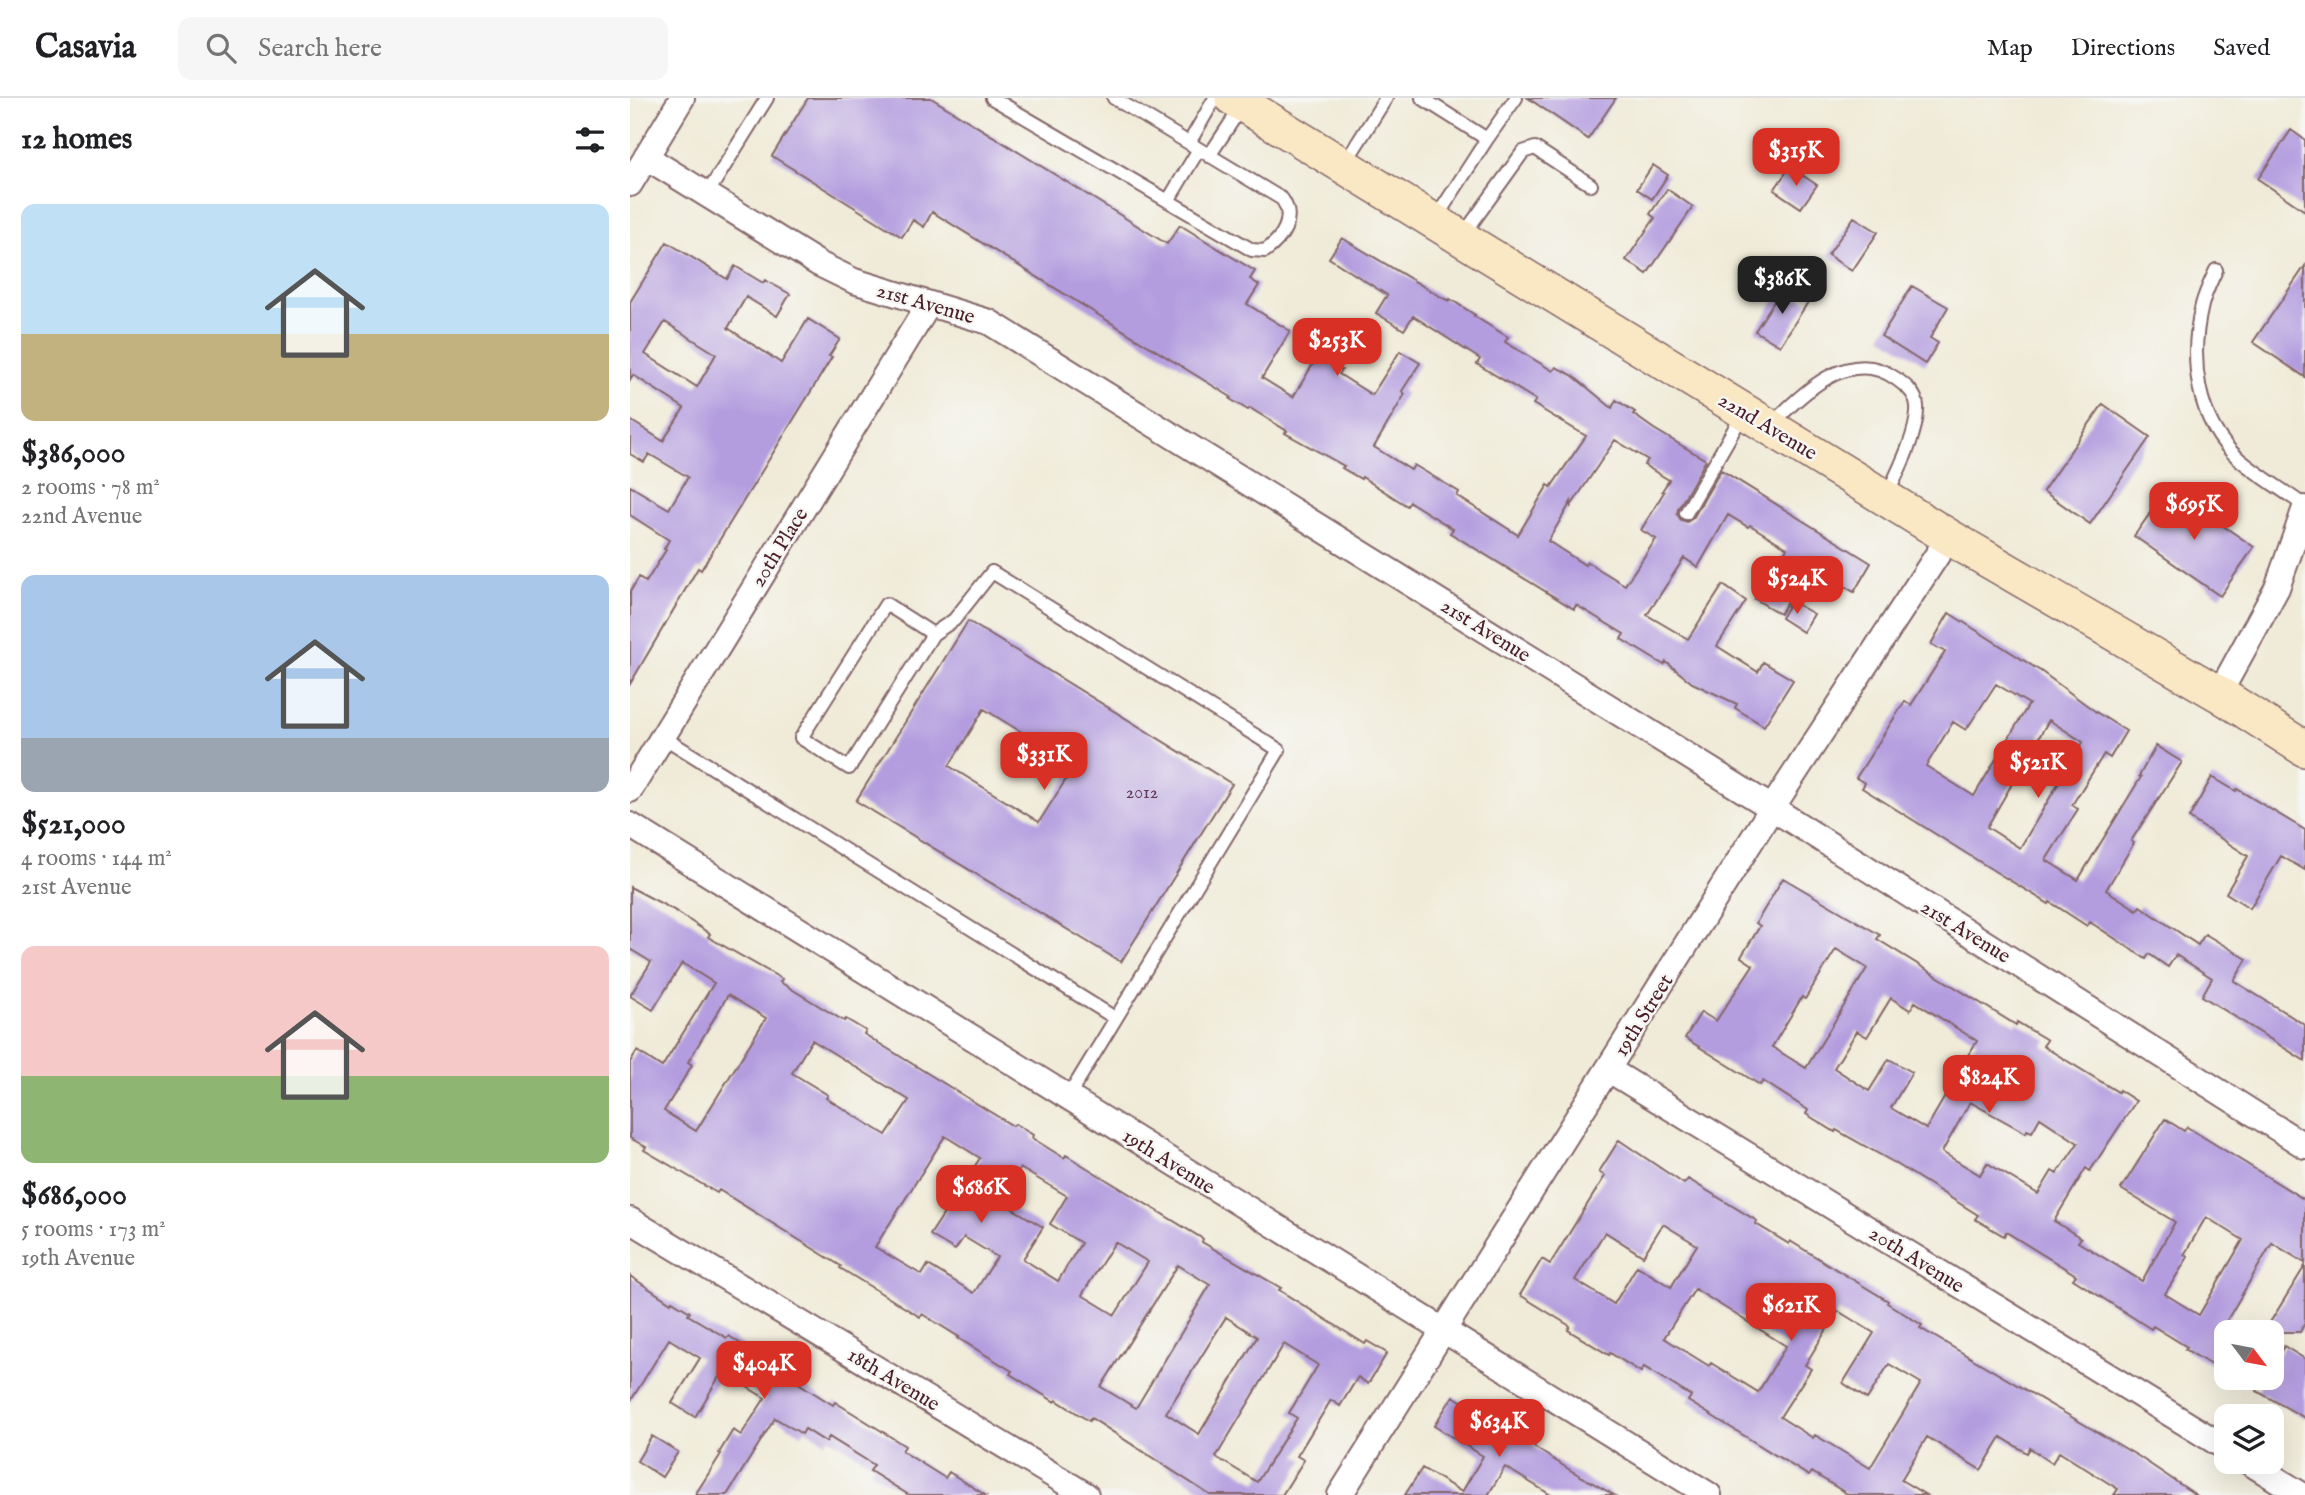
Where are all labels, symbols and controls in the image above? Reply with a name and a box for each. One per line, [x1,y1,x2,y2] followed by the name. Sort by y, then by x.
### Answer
[178,17,668,80] search box
[35,27,136,69] text: Casavia
[202,29,240,67] icon: search
[258,32,382,65] text: Search here
[1987,33,2033,64] text: Map
[2071,33,2175,64] text: Directions
[2213,33,2270,64] text: Saved
[21,121,132,159] text: 12 homes
[571,121,609,159] icon: filters
[1747,129,1845,188] pin: $315K
[1769,136,1823,165] text: $315K
[252,250,378,376] icon: home
[1733,256,1831,316] pin: $386K
[1754,264,1810,293] text: $386K
[873,278,978,331] street label: 21st Avenue
[1288,318,1386,378] pin: $253K
[1308,326,1366,355] text: $253K
[1713,387,1822,468] street label: 22nd Avenue
[21,435,125,473] text: $386,000
[21,473,160,502] text: 2 rooms · 78 m²
[2145,482,2243,542] pin: $695K
[2165,490,2223,519] text: $695K
[21,502,142,531] text: 22nd Avenue
[745,503,815,593] street label: 20th Place
[1748,556,1846,616] pin: $524K
[1767,564,1827,593] text: $524K
[1435,593,1535,670] street label: 21st Avenue
[252,621,378,747] icon: home
[995,732,1093,792] pin: $331K
[1016,740,1072,769] text: $331K
[1989,740,2087,800] pin: $521K
[2010,748,2066,777] text: $521K
[1126,782,1158,805] house number: 2012
[21,806,126,844] text: $521,000
[21,844,172,873] text: 4 rooms · 144 m²
[21,873,132,902] text: 21st Avenue
[1915,894,2015,971] street label: 21st Avenue
[1608,970,1680,1062] street label: 19th Street
[252,992,378,1118] icon: home
[1940,1056,2038,1115] pin: $824K
[1959,1063,2019,1092] text: $824K
[1117,1123,1220,1201] street label: 19th Avenue
[932,1166,1030,1225] pin: $686K
[952,1173,1010,1202] text: $686K
[21,1177,127,1215] text: $686,000
[21,1215,166,1244] text: 5 rooms · 173 m²
[1864,1220,1969,1300] street label: 20th Avenue
[21,1244,135,1273] text: 19th Avenue
[1742,1284,1840,1343] pin: $621K
[1762,1291,1820,1320] text: $621K
[2214,1320,2284,1390] north arrow
[2214,1320,2284,1474] map controls
[715,1342,813,1401] pin: $404K
[842,1342,945,1419] street label: 18th Avenue
[732,1349,796,1378] text: $404K
[1450,1400,1548,1459] pin: $634K
[2214,1404,2284,1474] button: layers
[1470,1407,1528,1436] text: $634K

